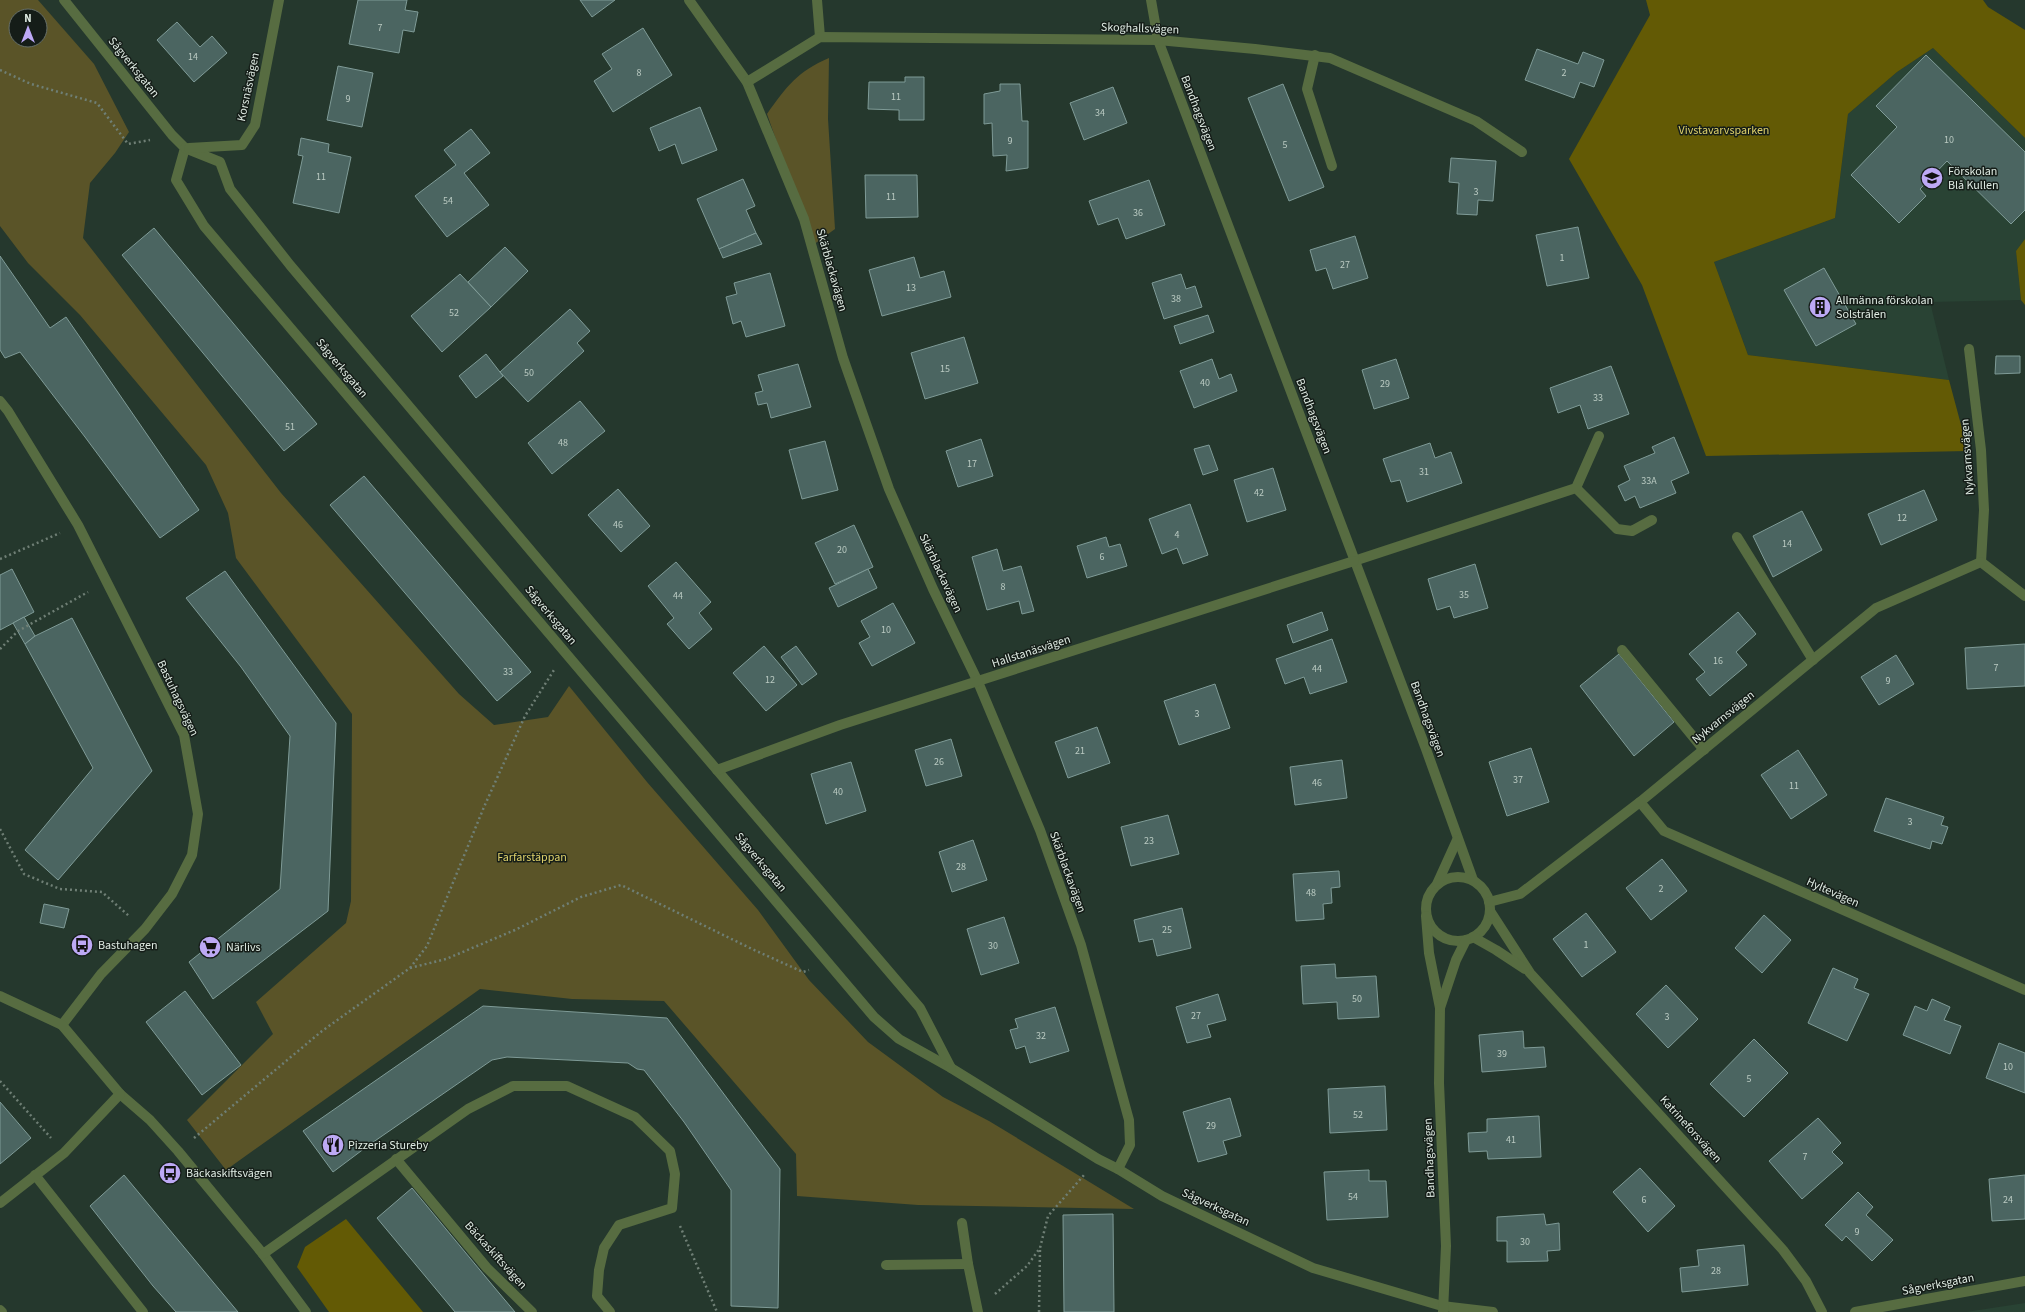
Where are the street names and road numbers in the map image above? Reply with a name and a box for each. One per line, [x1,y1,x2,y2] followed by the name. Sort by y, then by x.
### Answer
[1101,19,1179,38] street label: Skoghallsvägen
[104,33,163,101] street label: Sågverksgatan
[233,51,264,123] street label: Korsnäsvägen
[1176,73,1221,153] street label: Bandhagsvägen
[812,227,851,313] street label: Skärblackavägen
[312,335,372,402] street label: Sågverksgatan
[1291,376,1336,456] street label: Bandhagsvägen
[1956,418,1979,496] street label: Nykvarnsvägen
[915,531,966,615] street label: Skärblackavägen
[521,582,581,649] street label: Sågverksgatan
[989,631,1073,672] street label: Hallstanäsvägen
[153,657,203,739] street label: Bastuhagsvägen
[1406,679,1449,760] street label: Bandhagsvägen
[1688,687,1758,748] street label: Nykvarnsvägen
[731,829,791,896] street label: Sågverksgatan
[1045,829,1090,915] street label: Skärblackavägen
[1804,873,1862,912] street label: Hyltevägen
[1656,1092,1725,1167] street label: Katrineforsvägen
[1420,1118,1439,1198] street label: Bandhagsvägen
[1179,1184,1253,1231] street label: Sågverksgatan
[460,1218,531,1293] street label: Bäckaskiftsvägen
[1901,1269,1976,1300] street label: Sågverksgatan

